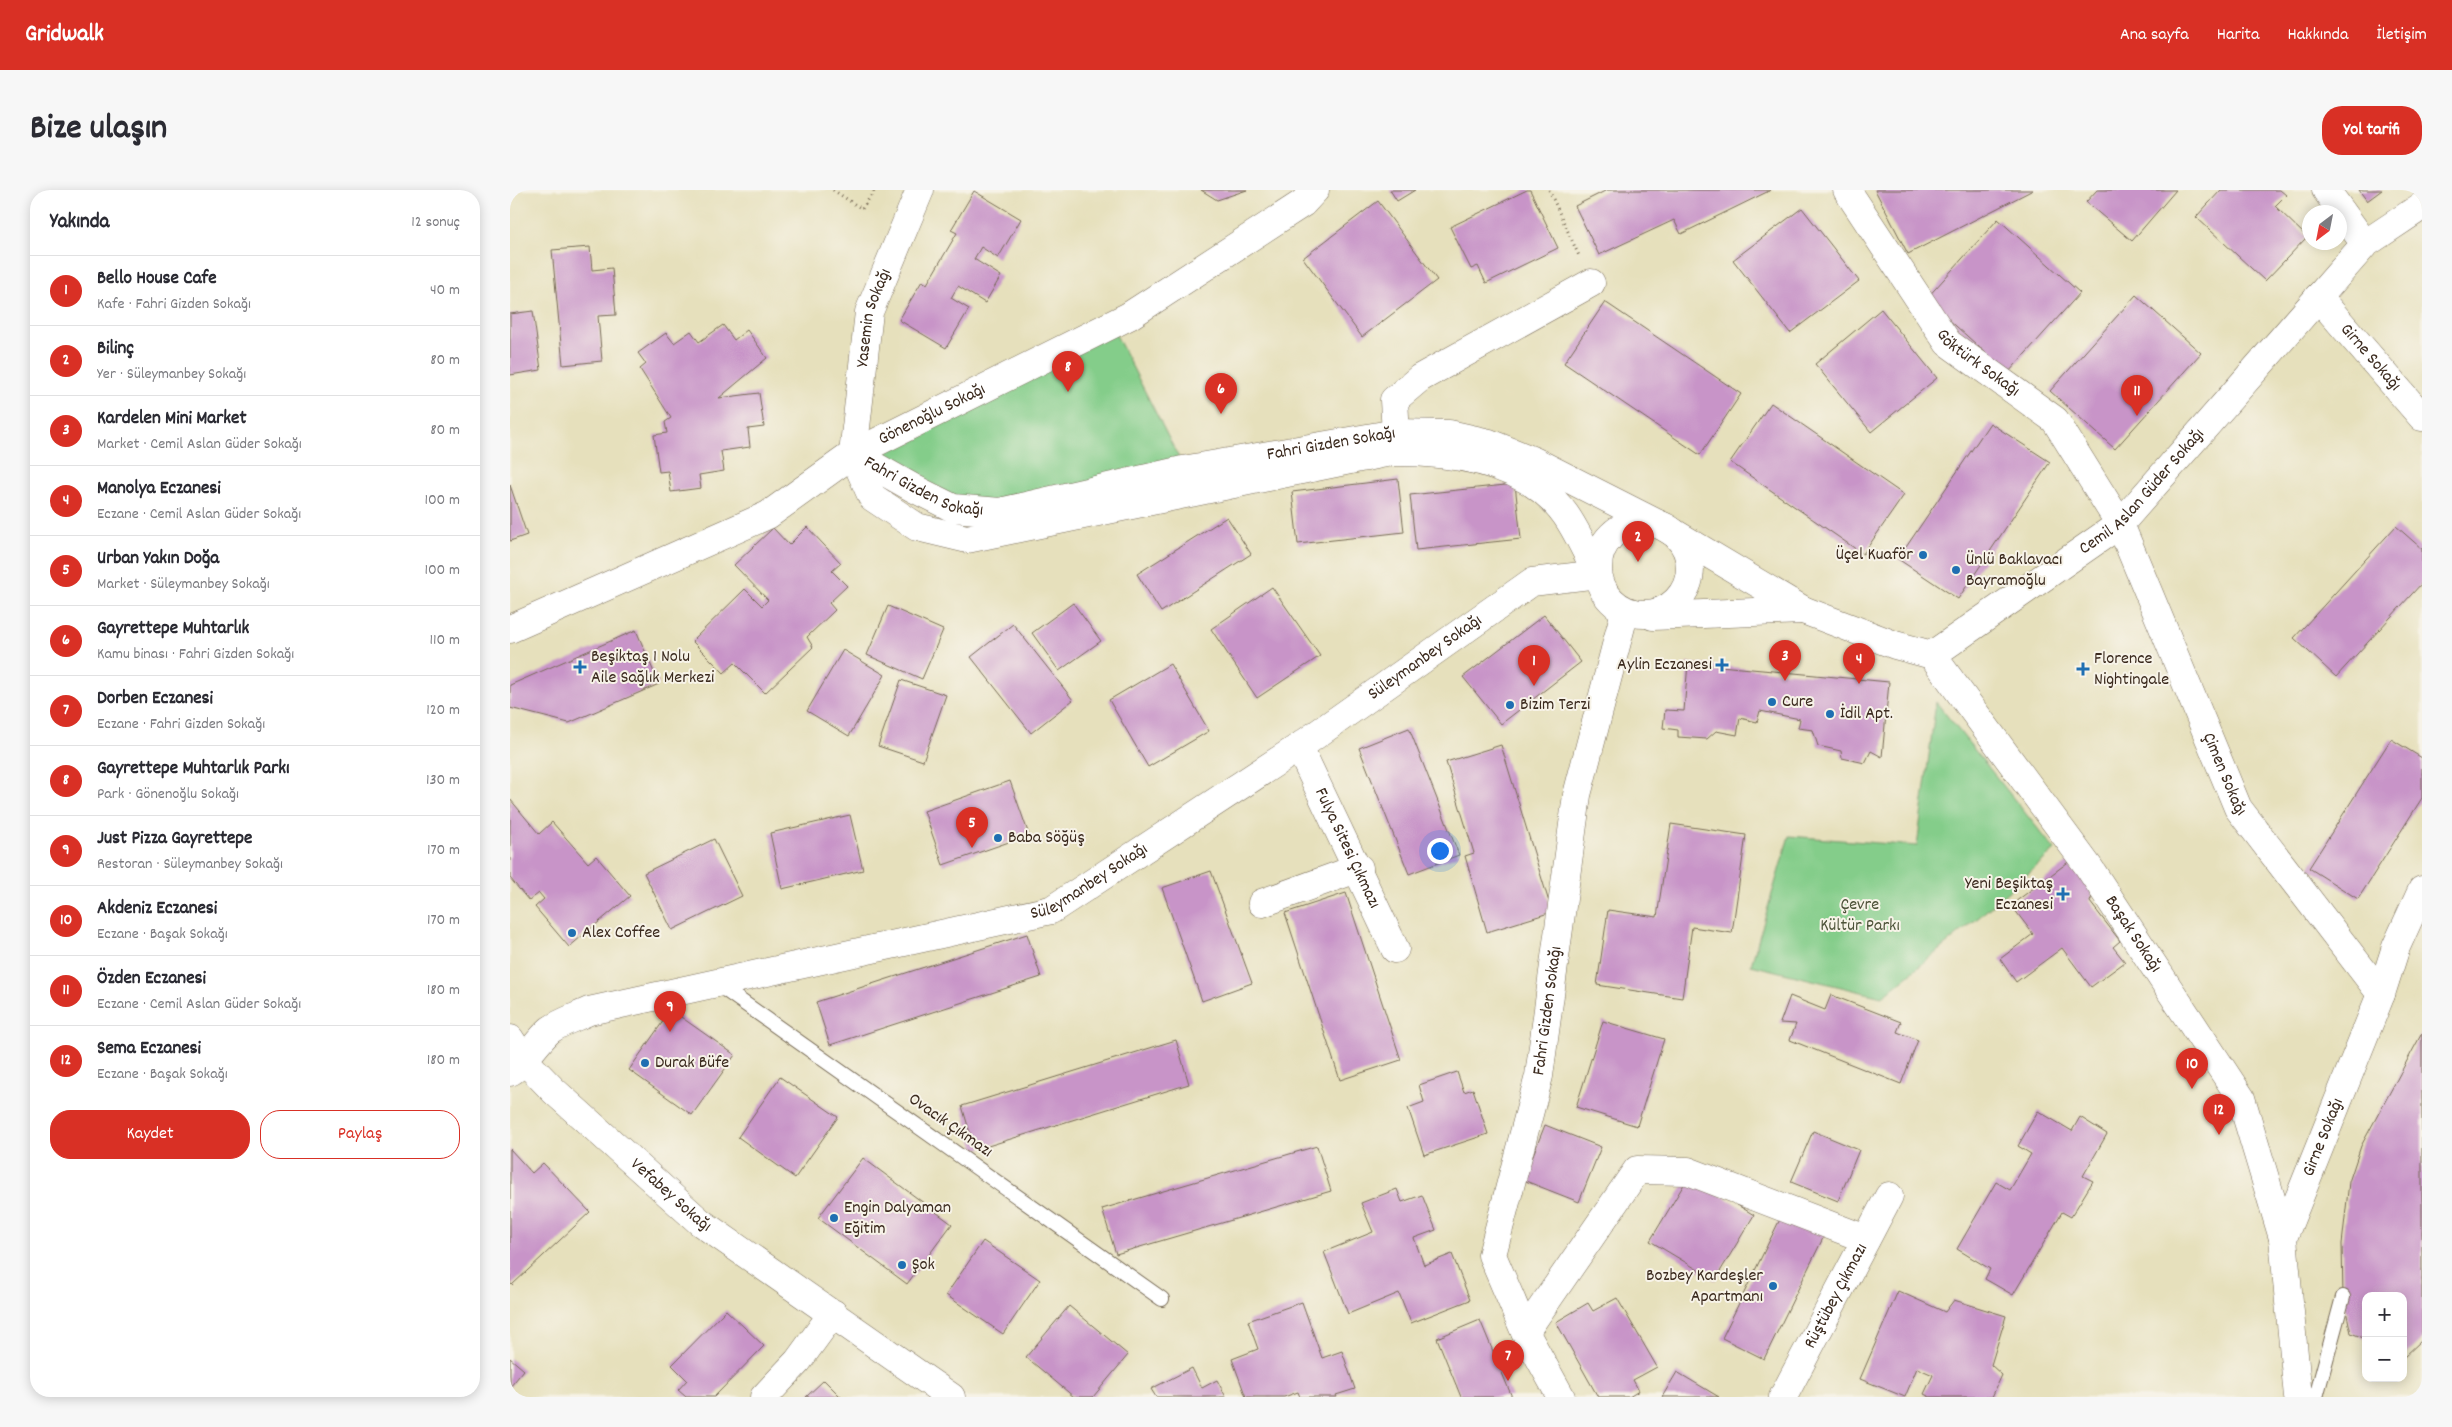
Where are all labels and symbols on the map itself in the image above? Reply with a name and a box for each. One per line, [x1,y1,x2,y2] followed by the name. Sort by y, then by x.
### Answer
[2302,205,2347,250] north arrow
[850,265,898,369] street label: Yasemin Sokağı
[2334,318,2407,397] street label: Girne Sokağı
[1930,324,2025,403] street label: Göktürk Sokağı
[1052,351,1084,392] pin: 8
[1205,373,1237,414] pin: 6
[2121,375,2153,416] pin: 11
[874,377,990,452] street label: Gönenoğlu Sokağı
[1265,421,1397,468] street label: Fahri Gizden Sokağı
[2074,423,2211,561] street label: Cemil Aslan Güder Sokağı
[859,450,984,523] street label: Fahri Gizden Sokağı
[1622,521,1654,562] pin: 2
[1836,543,1913,568] place label: Üçel Kuaför
[1966,548,2062,594] place label: Ünlü Baklavacı Bayramoğlu
[1917,549,1929,561] marker: Üçel Kuaför
[1950,564,1962,576] marker: Ünlü Baklavacı Bayramoğlu
[1363,609,1487,707] street label: Süleymanbey Sokağı
[1769,640,1801,681] pin: 3
[1843,643,1875,684] pin: 4
[591,645,714,691] place label: Beşiktaş 1 Nolu Aile Sağlık Merkezi
[1518,645,1550,686] pin: 1
[2094,647,2169,693] place label: Florence Nightingale
[1617,653,1712,678] place label: Aylin Eczanesi
[1716,659,1728,671] marker: Aylin Eczanesi
[573,660,587,674] marker: Beşiktaş 1 Nolu Aile Sağlık Merkezi
[2076,662,2090,676] marker: Florence Nightingale
[1782,690,1813,715] place label: Cure
[1520,693,1590,718] place label: Bizim Terzi
[1766,696,1778,708] marker: Cure
[1504,699,1516,711] marker: Bizim Terzi
[1840,702,1893,727] place label: İdil Apt.
[1824,708,1836,720] marker: İdil Apt.
[2196,729,2252,821] street label: Çimen Sokağı
[1308,784,1386,913] street label: Fulya Sitesi Çıkmazı
[956,807,988,848] pin: 5
[1008,826,1085,851] place label: Baba Söğüş
[992,832,1004,844] marker: Baba Söğüş
[1028,837,1153,927] street label: Süleymanbey Sokağı
[1427,838,1453,864] your location
[1965,872,2053,918] place label: Yeni Beşiktaş Eczanesi
[2057,888,2069,900] marker: Yeni Beşiktaş Eczanesi
[2098,891,2168,978] street label: Başak Sokağı
[1820,893,1900,939] park label: Çevre Kültür Parkı
[582,921,660,946] place label: Alex Coffee
[566,927,578,939] marker: Alex Coffee
[1527,945,1569,1077] street label: Fahri Gizden Sokağı
[654,991,686,1032] pin: 9
[2176,1048,2208,1089] pin: 10
[655,1051,729,1076] place label: Durak Büfe
[639,1057,651,1069] marker: Durak Büfe
[903,1088,997,1164] street label: Ovacık Çıkmazı
[2203,1094,2235,1135] pin: 12
[2296,1095,2350,1180] street label: Girne Sokağı
[624,1152,716,1239] street label: Vefabey Sokağı
[844,1196,951,1242] place label: Engin Dalyaman Eğitim
[828,1212,840,1224] marker: Engin Dalyaman Eğitim
[1798,1239,1874,1353] street label: Rüştübey Çıkmazı
[912,1253,935,1278] place label: Şok
[896,1259,908,1271] marker: Şok
[1646,1264,1763,1310] place label: Bozbey Kardeşler Apartmanı
[1767,1280,1779,1292] marker: Bozbey Kardeşler Apartmanı
[1492,1340,1524,1381] pin: 7

